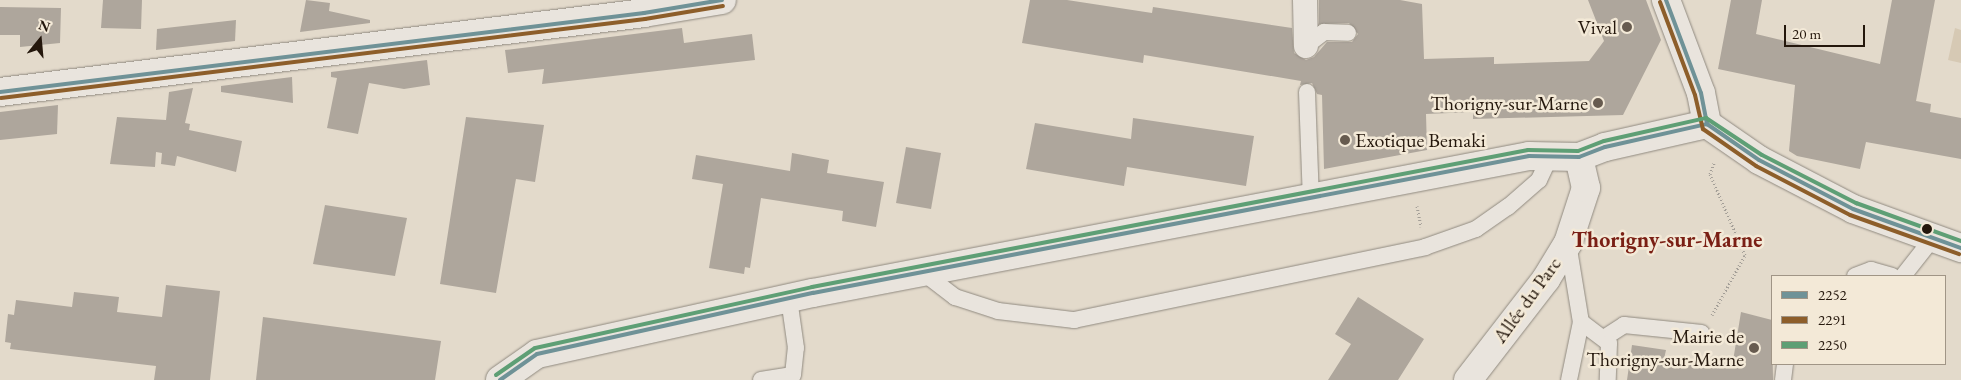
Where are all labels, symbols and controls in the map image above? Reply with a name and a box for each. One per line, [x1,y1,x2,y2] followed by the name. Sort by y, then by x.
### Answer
[15,15,65,65] north arrow
[36,15,52,36] text: N
[1578,15,1617,39] place label: Vival
[1786,15,1867,47] scale bar
[1621,21,1633,33] marker: Vival
[1792,24,1821,43] text: 20 m
[1430,91,1588,115] place label: Thorigny-sur-Marne
[1592,97,1604,109] marker: Thorigny-sur-Marne
[1355,128,1486,152] place label: Exotique Bemaki
[1339,134,1351,146] marker: Exotique Bemaki
[1922,224,1932,234] unlabelled marker
[1572,227,1762,253] district label: Thorigny-sur-Marne
[1488,252,1566,348] street label: Allée du Parc
[1771,275,1946,365] legend
[1818,285,1847,304] text: 2252
[1818,310,1847,329] text: 2291
[1586,324,1744,371] place label: Mairie de Thorigny-sur-Marne
[1818,335,1847,354] text: 2250
[1748,342,1760,354] marker: Mairie de Thorigny-sur-Marne

